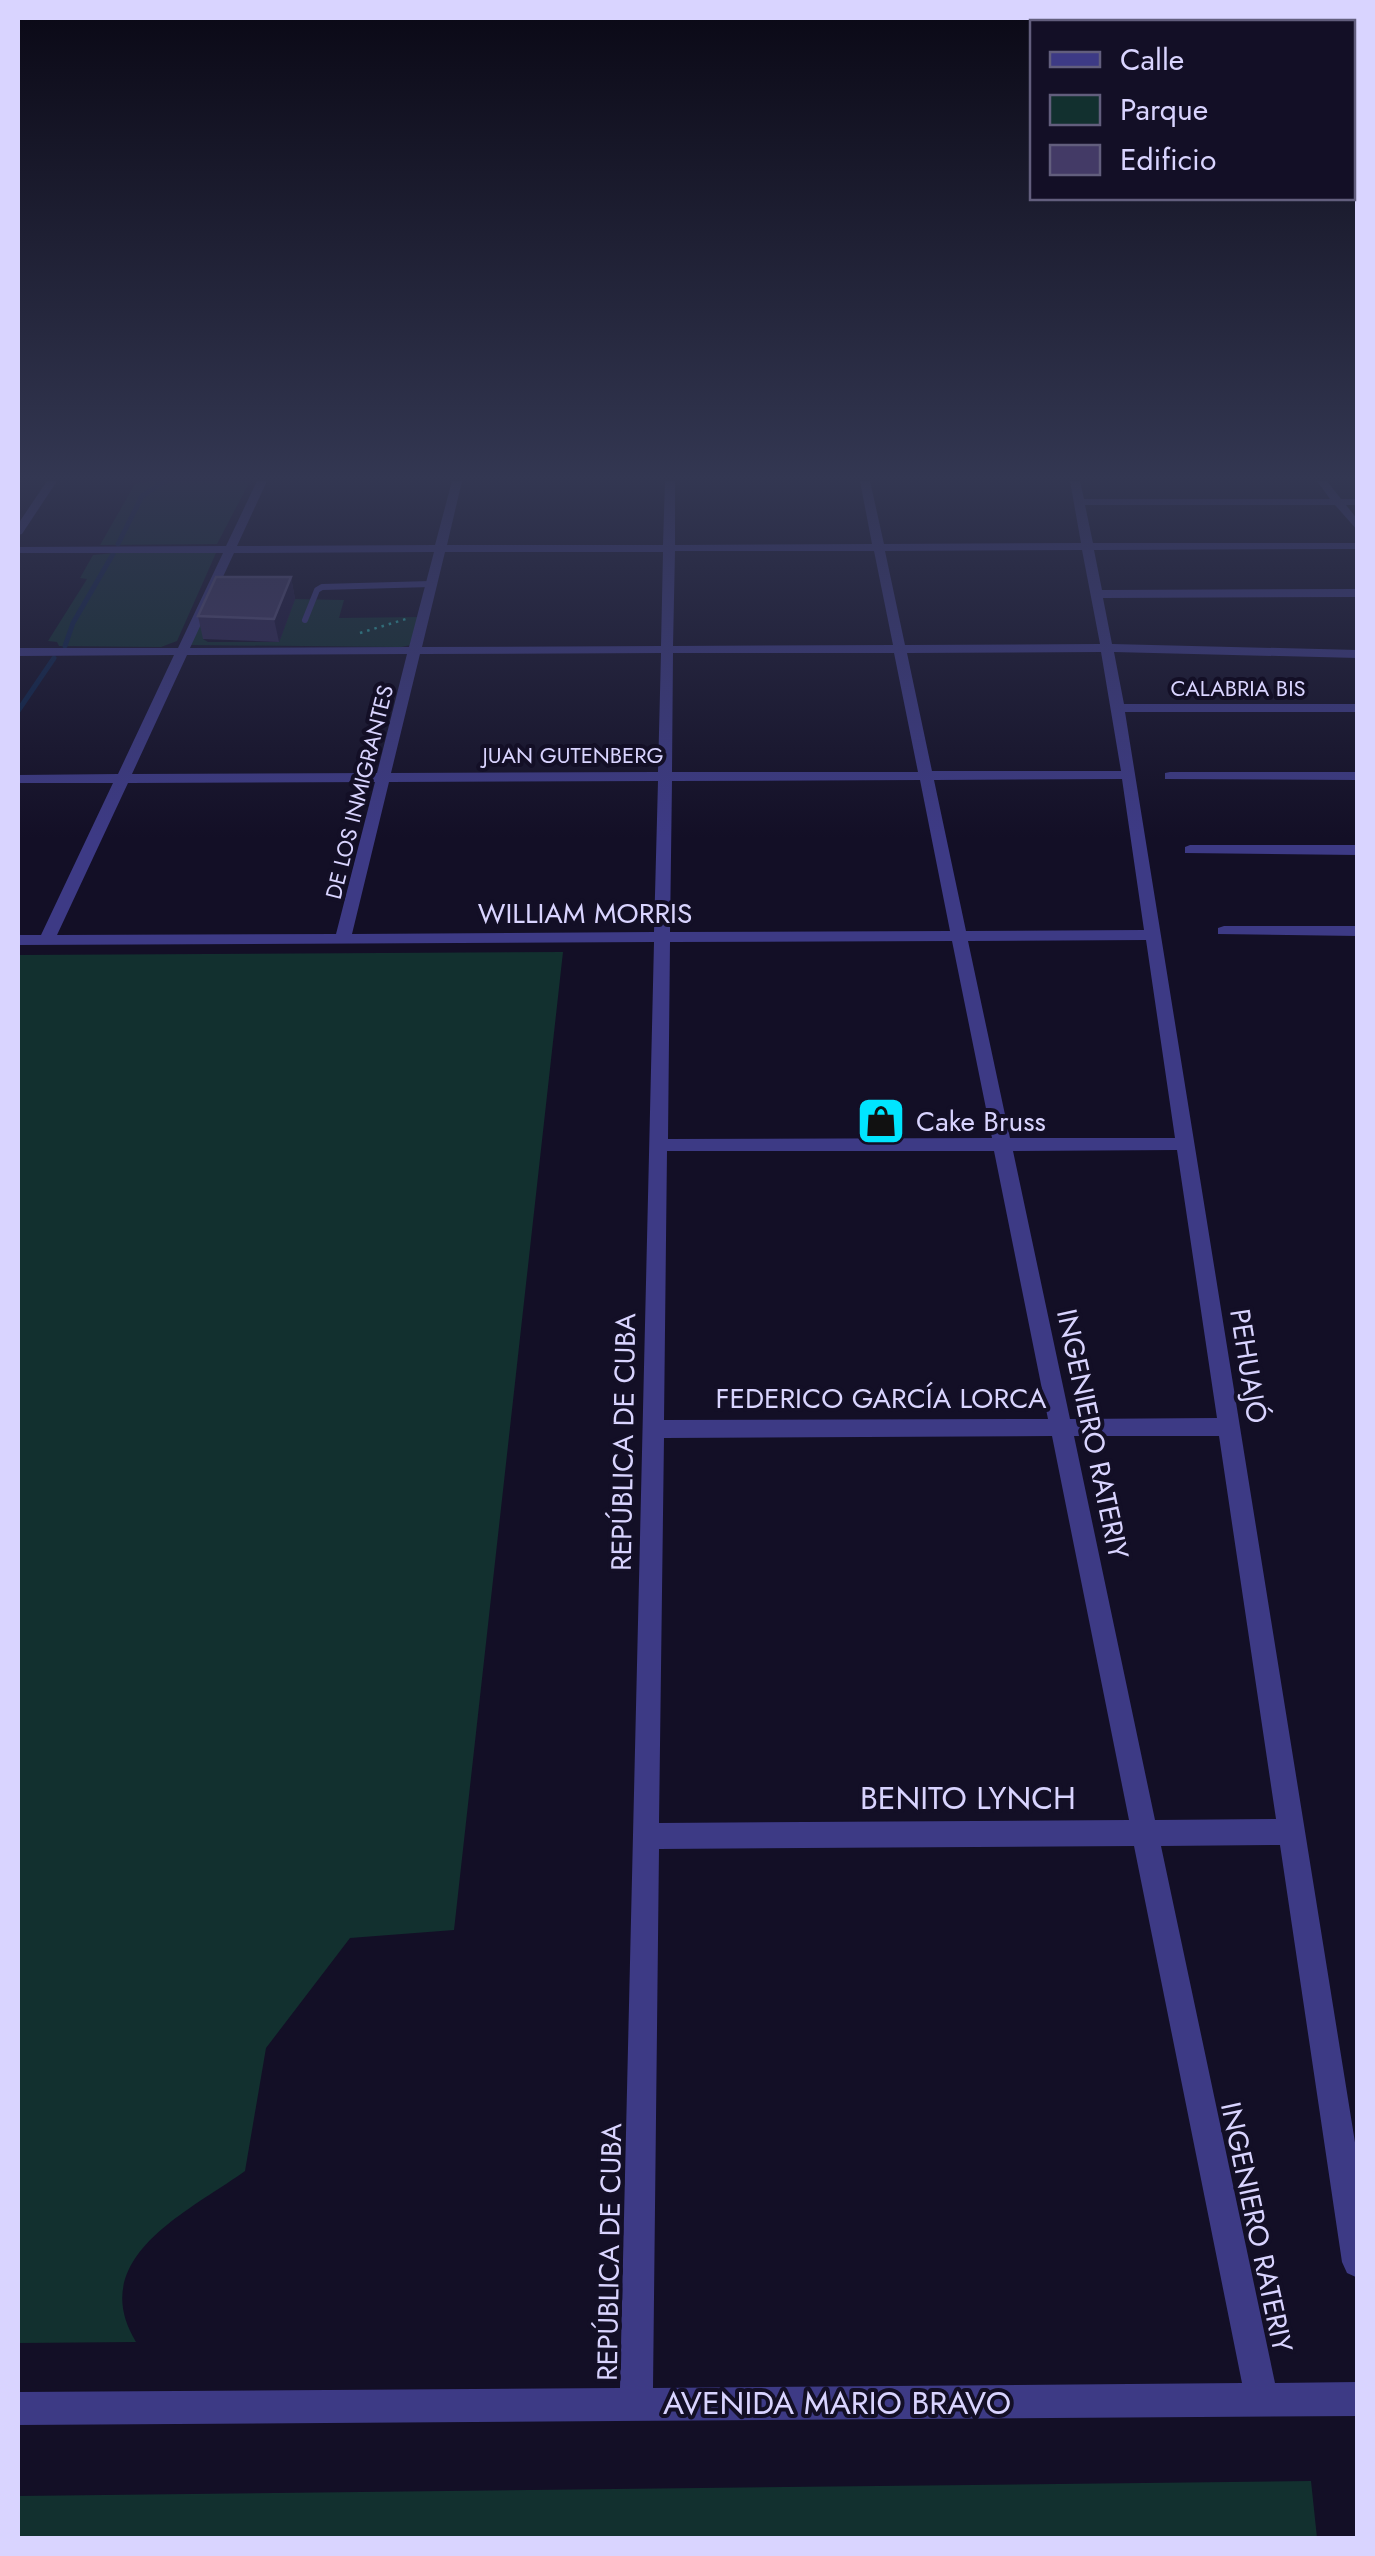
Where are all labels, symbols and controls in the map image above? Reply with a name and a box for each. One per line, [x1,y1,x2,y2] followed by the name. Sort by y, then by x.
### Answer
[1030,20,1355,200] legend
[1120,38,1184,81] text: Calle
[1120,88,1208,131] text: Parque
[1120,138,1216,181] text: Edificio
[1170,672,1306,704] street label: CALABRIA BIS
[317,681,401,903] street label: DE LOS INMIGRANTES
[479,739,664,771] street label: JUAN GUTENBERG
[478,893,692,934] street label: WILLIAM MORRIS
[855,1095,907,1147] shop icon: Cake Bruss
[916,1101,1046,1142] place label: Cake Bruss
[1046,1305,1139,1563] street label: INGENIERO RATERIY
[1219,1306,1278,1426] street label: PEHUAJÓ
[601,1312,646,1571] street label: REPÚBLICA DE CUBA
[716,1378,1047,1419] street label: FEDERICO GARCÍA LORCA
[860,1775,1076,1821] street label: BENITO LYNCH
[1210,2098,1303,2356] street label: INGENIERO RATERIY
[587,2122,632,2381] street label: REPÚBLICA DE CUBA
[663,2380,1011,2426] street label: AVENIDA MARIO BRAVO

